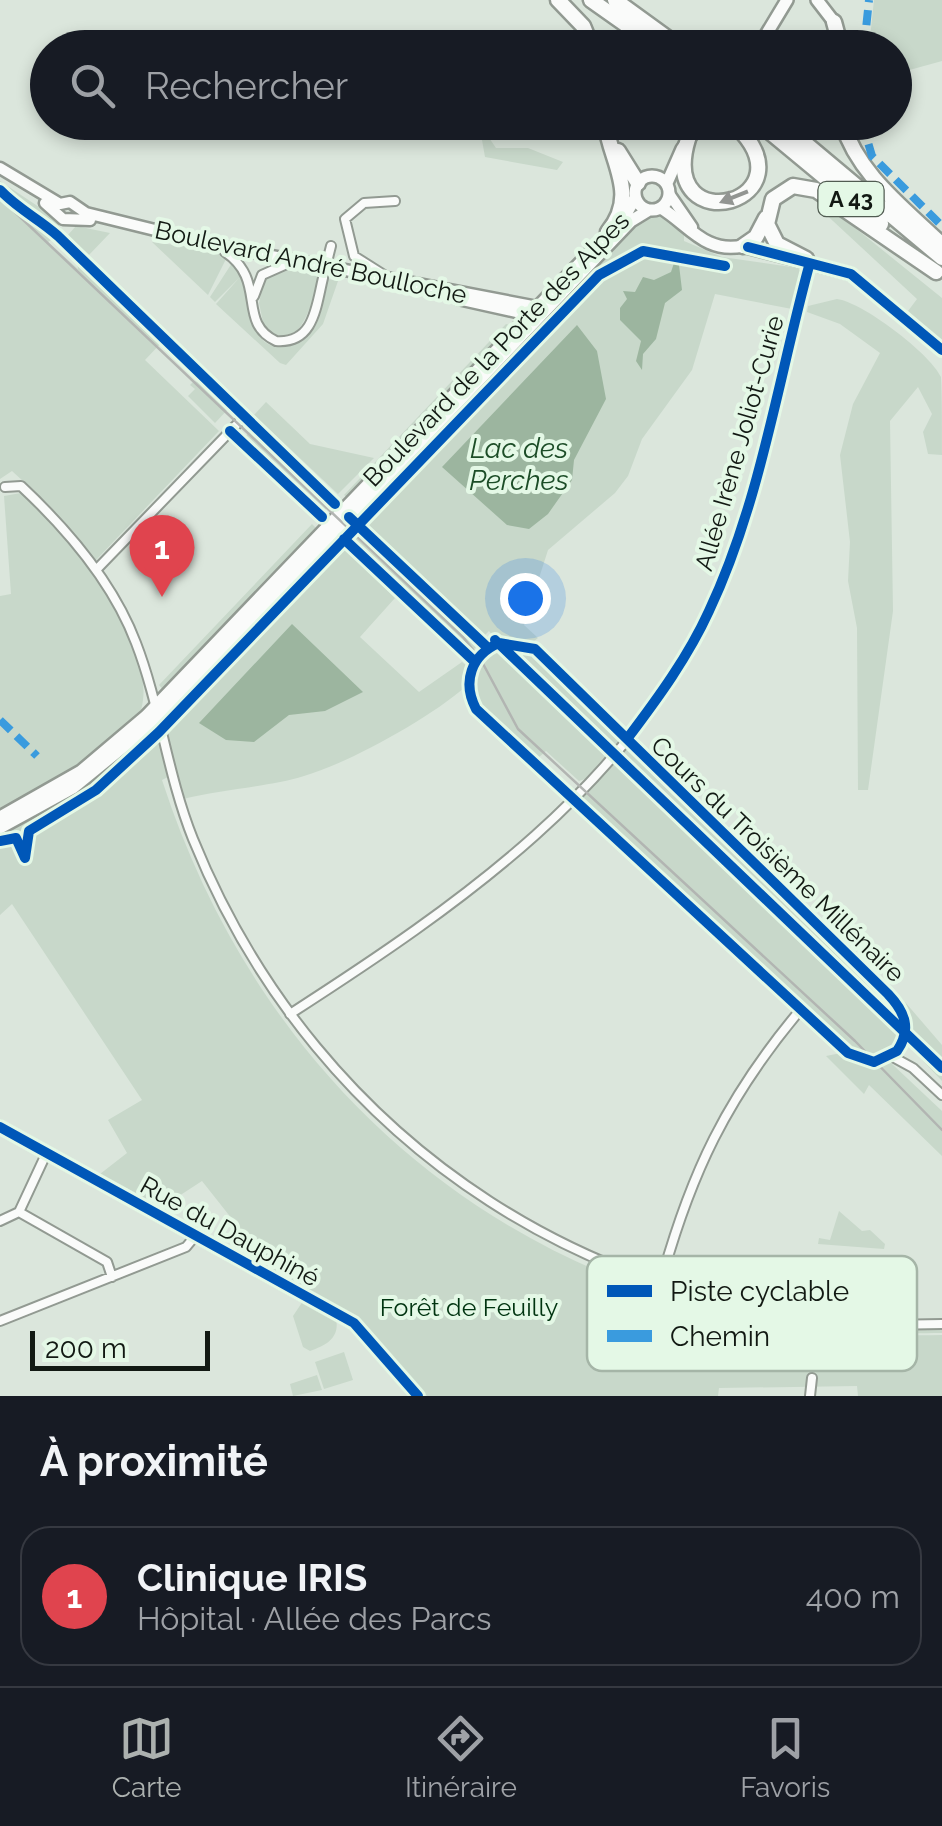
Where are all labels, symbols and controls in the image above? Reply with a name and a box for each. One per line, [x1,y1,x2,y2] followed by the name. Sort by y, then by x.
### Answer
[30,30,912,140] search box
[65,58,120,113] icon: search
[145,63,348,108] text: Rechercher
[818,182,884,216] road number: A 43
[718,190,748,206] one-way arrow
[357,206,635,492] street label: Boulevard de la Porte des Alpes
[152,214,470,310] street label: Boulevard André Boulloche
[688,312,790,574] street label: Allée Irène Joliot-Curie
[469,432,569,497] water label: Lac des Perches
[130,514,194,597] pin: 1
[500,573,551,624] your location
[645,730,911,988] street label: Cours du Troisième Millénaire
[135,1169,325,1293] street label: Rue du Dauphiné
[587,1256,917,1371] legend
[670,1275,849,1308] text: Piste cyclable
[380,1292,559,1322] park label: Forêt de Feuilly
[670,1320,770,1353] text: Chemin
[30,1326,210,1370] scale bar
[45,1332,127,1365] text: 200 m
[40,1437,268,1486] text: À proximité
[137,1555,367,1600] text: Clinique IRIS
[67,1578,82,1615] text: 1
[806,1578,900,1615] text: 400 m
[137,1600,491,1637] text: Hôpital · Allée des Parcs
[112,1711,182,1804] tab: Carte
[405,1711,517,1804] tab: Itinéraire
[740,1711,830,1804] tab: Favoris

